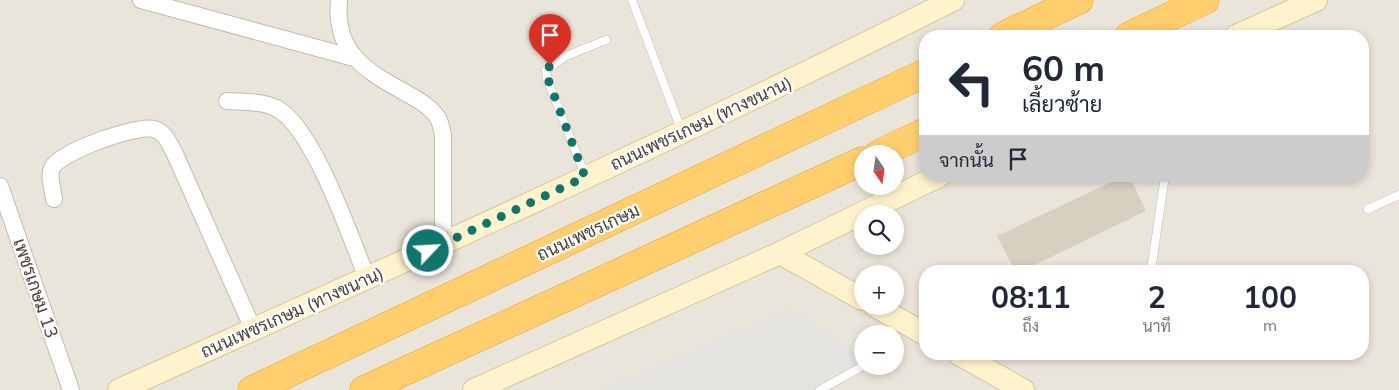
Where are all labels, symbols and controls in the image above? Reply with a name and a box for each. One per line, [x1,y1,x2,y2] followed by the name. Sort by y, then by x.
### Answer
[529,14,571,65] pin
[536,21,564,49] icon: arrive
[1022,46,1105,90] text: 60 m
[939,50,1004,115] icon: left
[606,71,796,175] street label: ถนนเพชรเกษม (ทางขนาน)
[1022,90,1102,118] text: เลี้ยวซ้าย
[854,145,904,195] north arrow
[854,145,904,375] map controls
[1004,145,1032,173] icon: arrive
[939,148,994,172] text: จากนั้น
[533,198,643,266] street label: ถนนเพชรเกษม
[854,205,904,255] button: search
[401,224,453,276] position arrow
[8,235,64,341] street label: เพชรเกษม 13
[197,261,387,363] street label: ถนนเพชรเกษม (ทางขนาน)
[854,265,904,315] button: +
[991,278,1070,316] text: 08:11
[1148,278,1166,316] text: 2
[1243,278,1297,316] text: 100
[1263,315,1277,335] text: m
[1022,316,1039,336] text: ถึง
[1142,316,1171,336] text: นาที
[854,325,904,375] button: −

